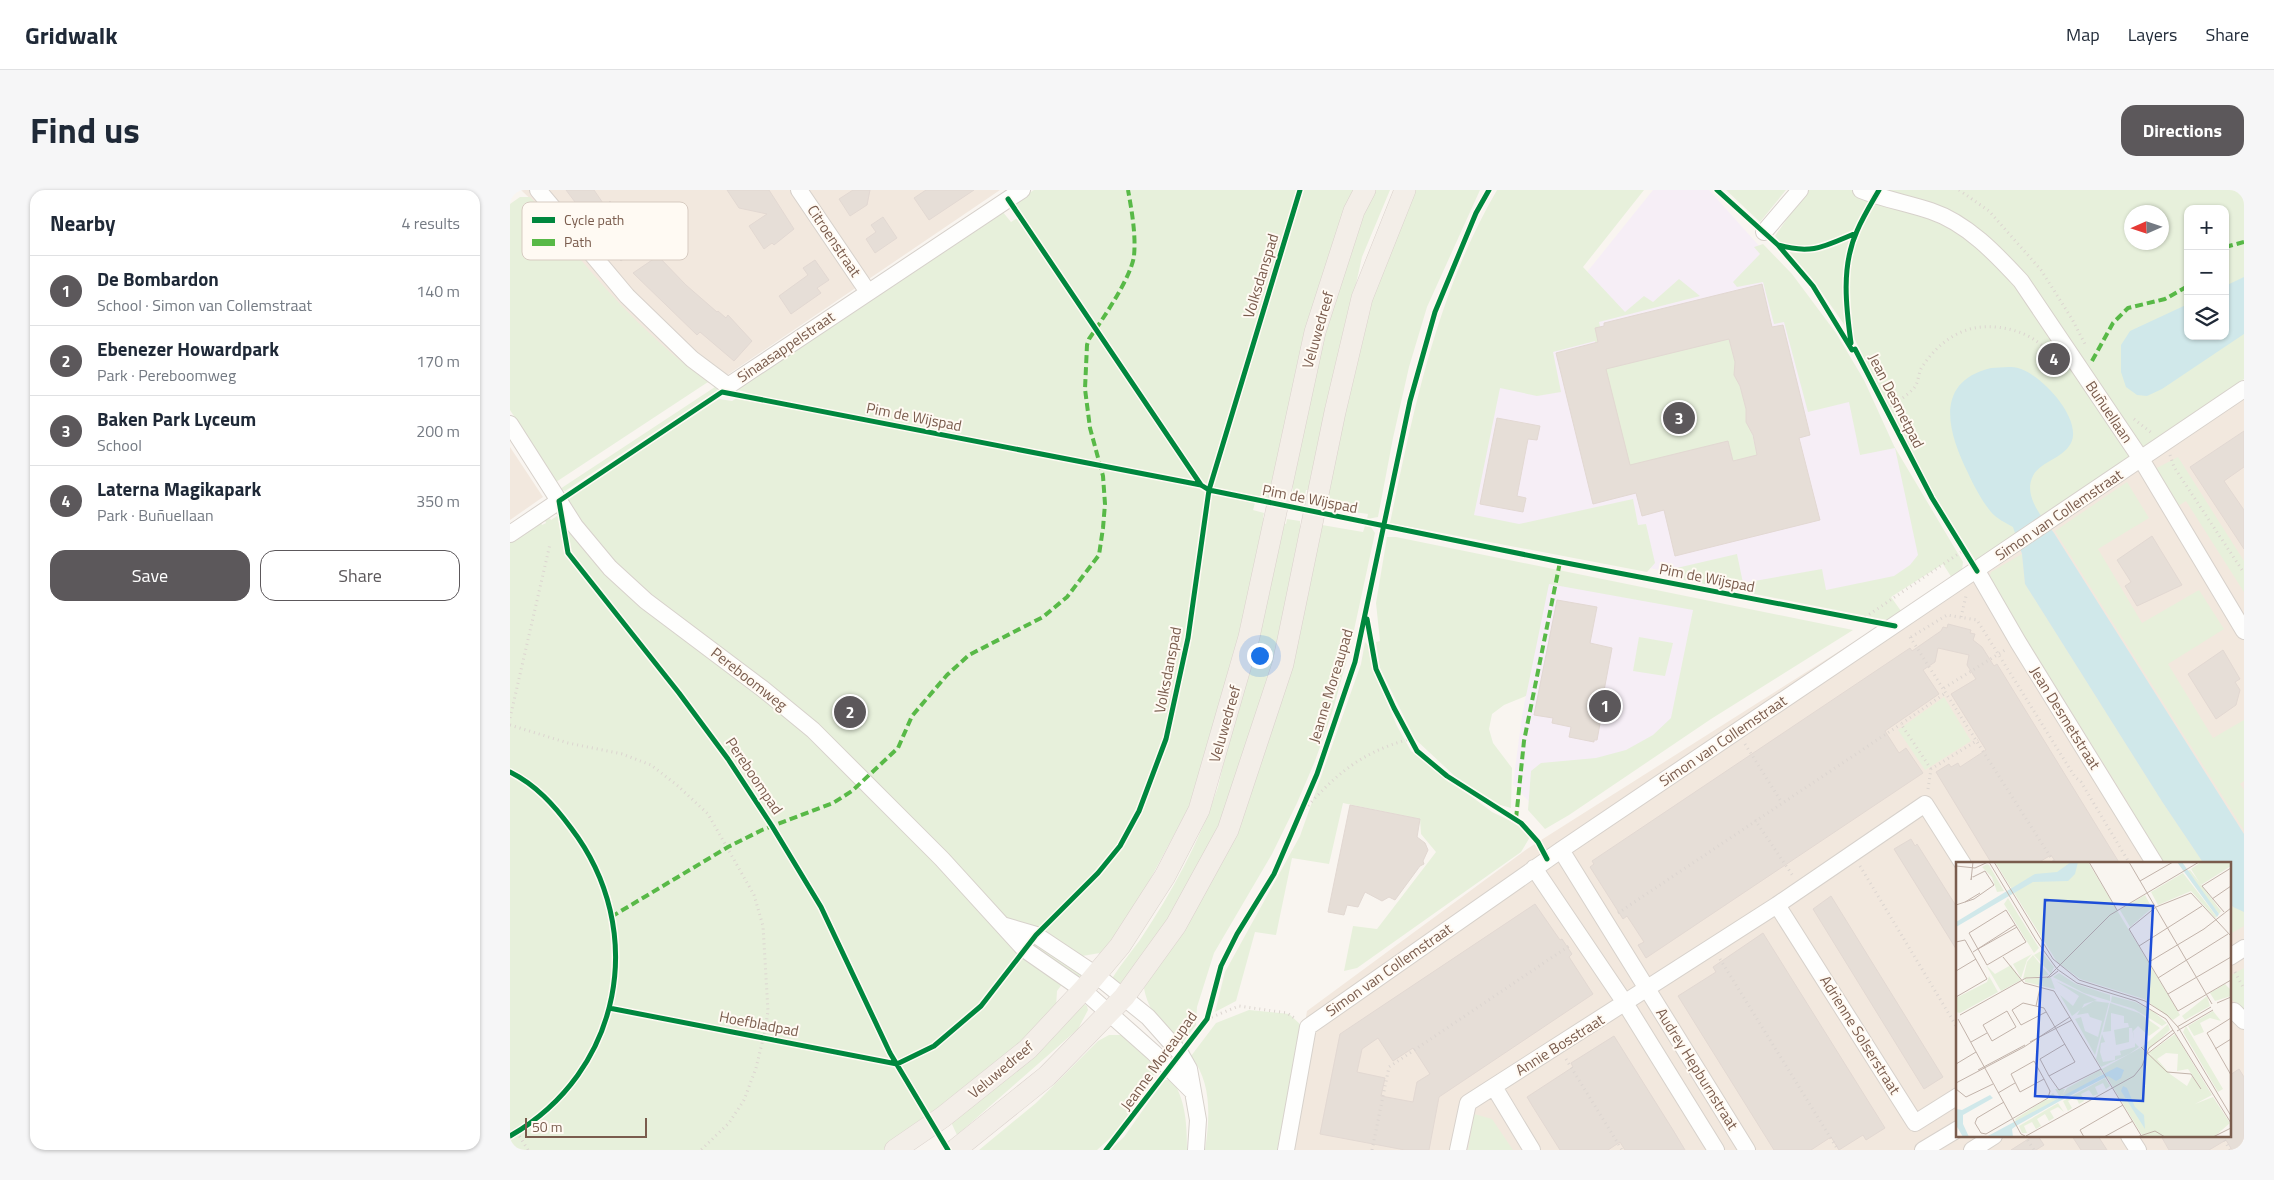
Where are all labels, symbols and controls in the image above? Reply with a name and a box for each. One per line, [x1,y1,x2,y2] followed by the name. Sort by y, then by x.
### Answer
[25,17,118,53] text: Gridwalk
[2066,21,2100,48] text: Map
[2128,21,2177,48] text: Layers
[2205,21,2249,48] text: Share
[30,103,140,157] text: Find us
[2121,105,2244,156] button: Directions
[802,200,868,282] street label: Citroenstraat
[522,202,688,260] legend
[2124,205,2169,250] north arrow
[2184,205,2229,340] map controls
[2184,205,2229,250] button: +
[50,207,115,239] text: Nearby
[564,209,624,230] text: Cycle path
[401,211,460,235] text: 4 results
[564,231,592,252] text: Path
[1237,231,1284,321] street label: Volksdanspad
[2184,250,2229,295] button: −
[97,264,219,293] text: De Bombardon
[62,279,70,303] text: 1
[416,279,460,303] text: 140 m
[1296,289,1340,371] street label: Veluwedreef
[97,293,312,317] text: School · Simon van Collemstraat
[2184,295,2229,340] button: layers
[732,305,840,388] street label: Sinaasappelstraat
[97,334,279,363] text: Ebenezer Howardpark
[2038,340,2070,378] pin: 4
[62,349,70,373] text: 2
[416,349,460,373] text: 170 m
[1863,349,1930,452] street label: Jean Desmetpad
[97,363,236,387] text: Park · Pereboomweg
[2080,376,2139,448] street label: Buñuellaan
[864,396,964,437] street label: Pim de Wijspad
[1663,399,1695,437] pin: 3
[97,404,256,433] text: Baken Park Lyceum
[62,419,70,443] text: 3
[416,419,460,443] text: 200 m
[97,433,142,457] text: School
[1990,463,2128,566] street label: Simon van Collemstraat
[97,474,261,503] text: Laterna Magikapark
[1260,478,1360,519] street label: Pim de Wijspad
[62,489,70,513] text: 4
[416,489,460,513] text: 350 m
[97,503,214,527] text: Park · Buñuellaan
[50,550,250,601] button: Save
[260,550,460,601] button: Share
[1657,557,1757,598] street label: Pim de Wijspad
[1148,625,1187,715] street label: Volksdanspad
[1302,626,1359,746] street label: Jeanne Moreaupad
[706,641,793,716] street label: Pereboomweg
[1247,643,1273,669] your location
[2024,662,2107,774] street label: Jean Desmetstraat
[1203,683,1247,765] street label: Veluwedreef
[1589,687,1621,725] pin: 1
[1654,689,1792,792] street label: Simon van Collemstraat
[834,693,866,731] pin: 2
[720,733,789,819] street label: Pereboompad
[1956,862,2232,1138] inset map
[1321,917,1457,1022] street label: Simon van Collemstraat
[1814,971,1907,1099] street label: Adrienne Solserstraat
[1651,1003,1745,1135] street label: Audrey Hepburnstraat
[717,1005,801,1042] street label: Hoefbladpad
[1115,1006,1203,1115] street label: Jeanne Moreaupad
[1511,1008,1609,1081] street label: Annie Bosstraat
[963,1035,1038,1104] street label: Veluwedreef
[525,1115,648,1138] scale bar
[532,1116,562,1137] text: 50 m

